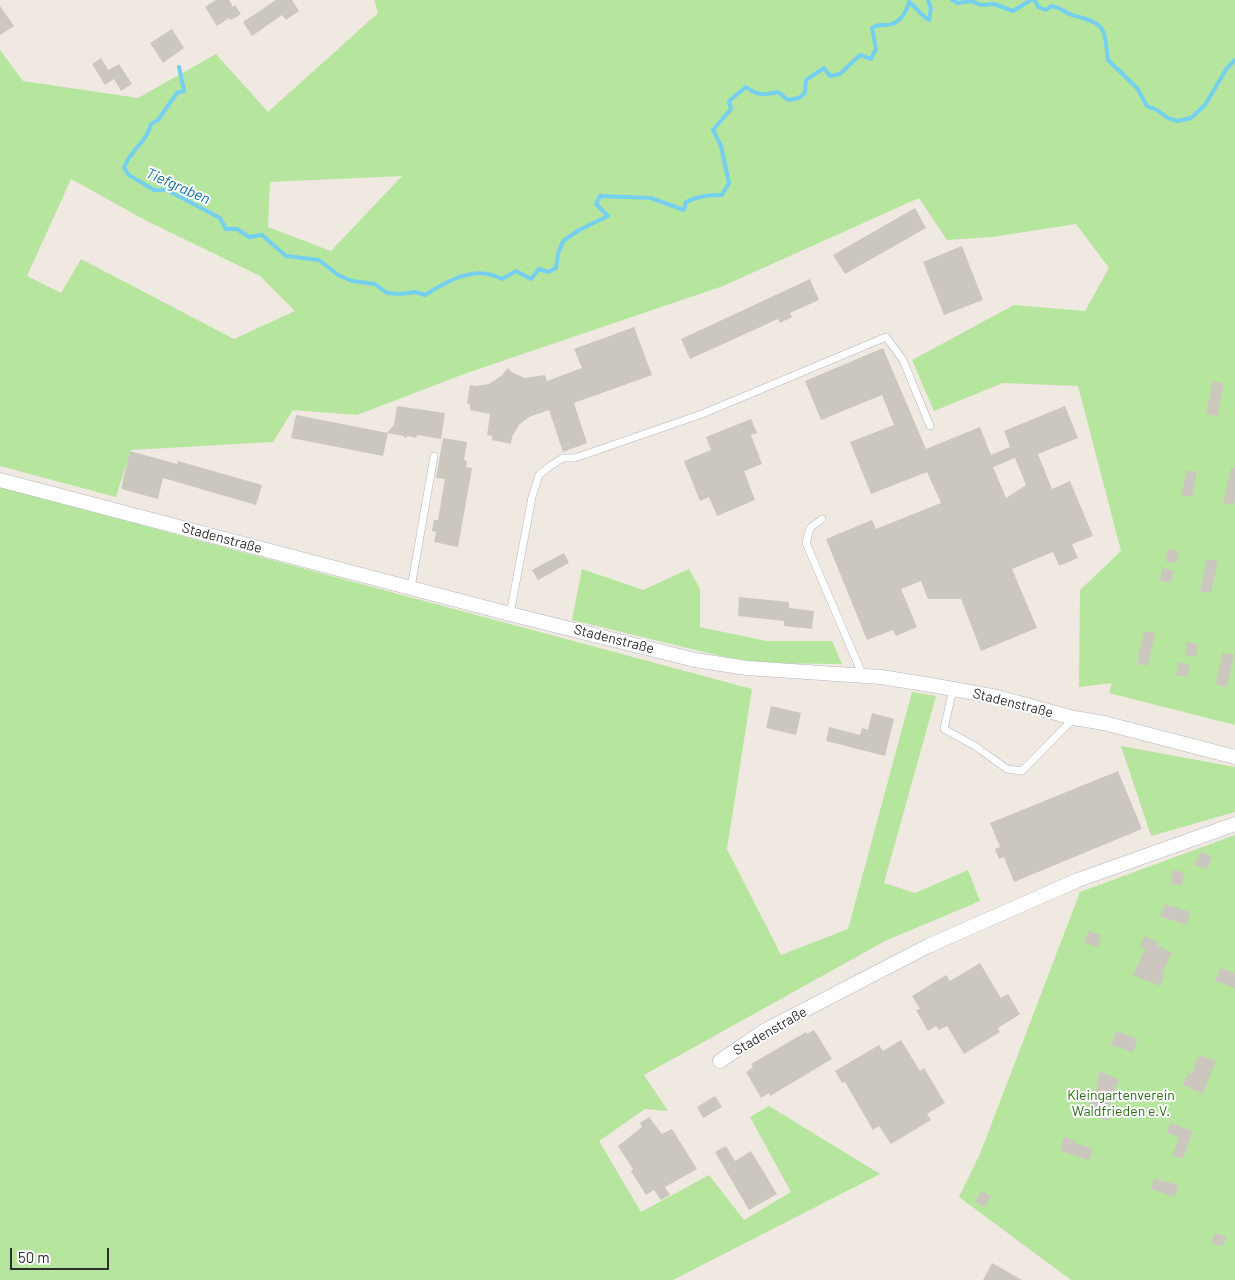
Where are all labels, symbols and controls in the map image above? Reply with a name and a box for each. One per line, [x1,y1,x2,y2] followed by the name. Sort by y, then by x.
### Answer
[143,164,213,208] water label: Tiefgraben
[180,519,264,557] street label: Stadenstraße
[572,621,656,657] street label: Stadenstraße
[971,685,1055,721] street label: Stadenstraße
[730,1003,810,1059] street label: Stadenstraße
[1067,1087,1175,1120] park label: Kleingartenverein Waldfrieden e.V.
[12,1238,111,1270] scale bar
[18,1248,50,1266] text: 50 m

